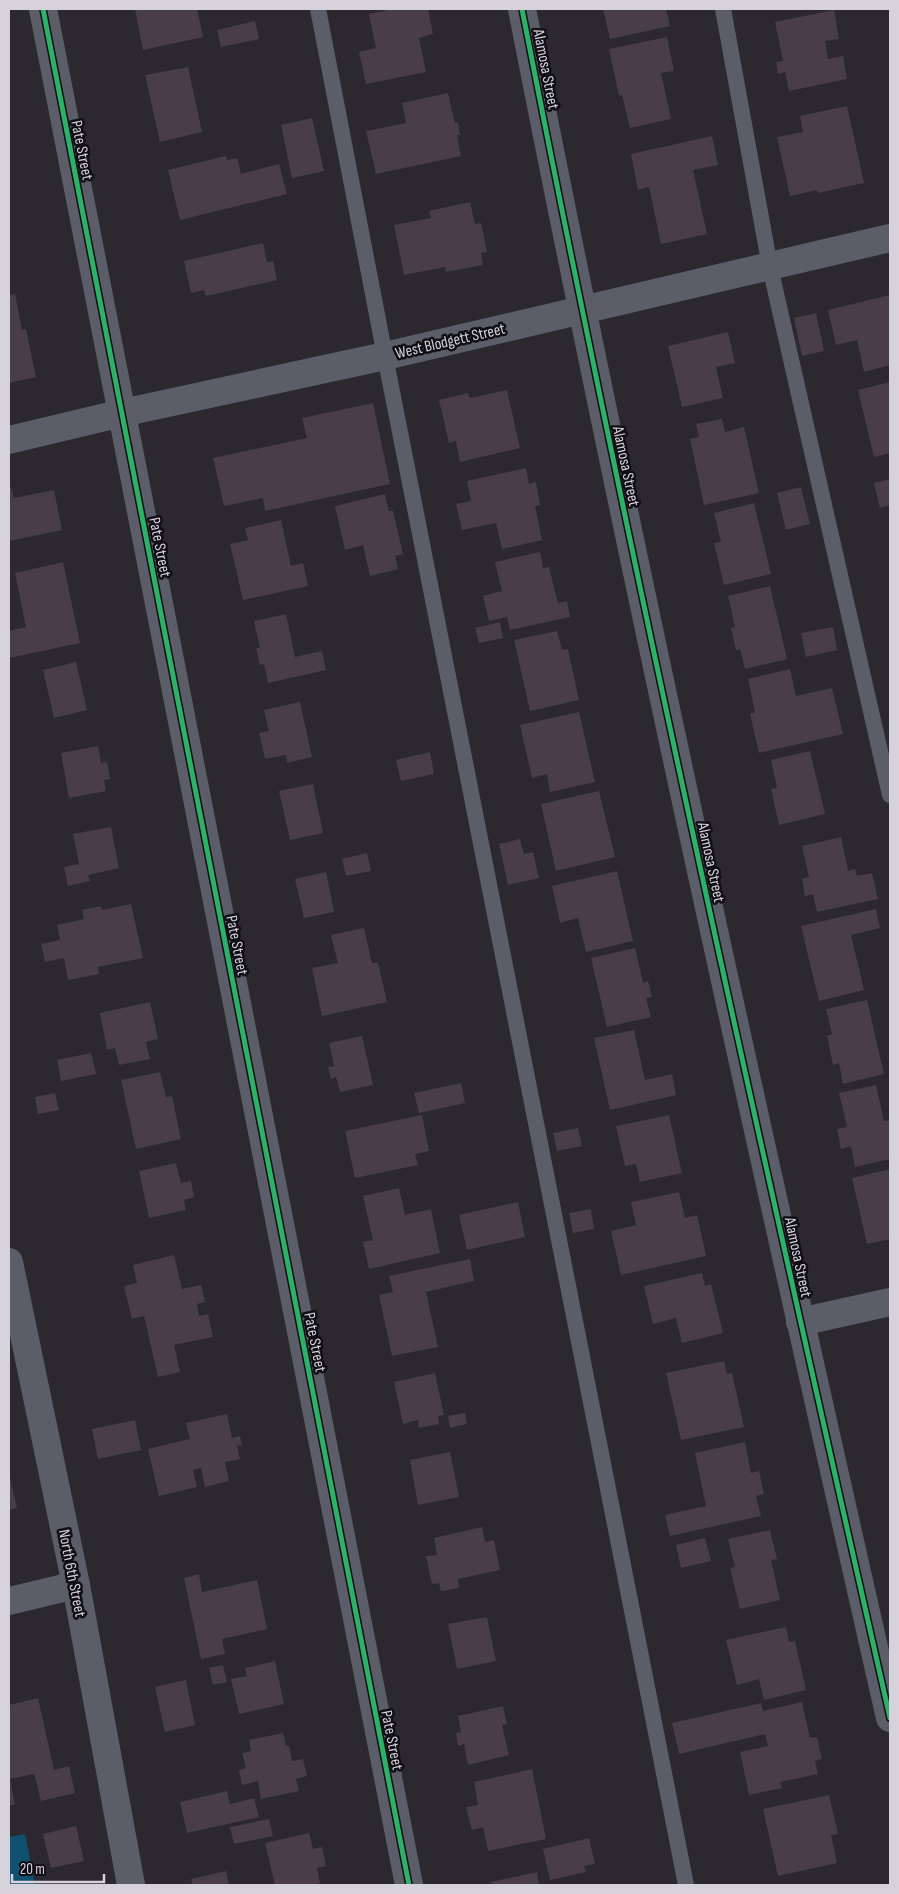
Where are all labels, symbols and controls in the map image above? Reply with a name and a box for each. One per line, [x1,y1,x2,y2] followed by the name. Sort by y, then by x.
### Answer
[528,27,563,111] street label: Alamosa Street
[66,119,97,182] street label: Pate Street
[394,320,507,363] street label: West Blodgett Street
[608,424,643,508] street label: Alamosa Street
[144,516,175,579] street label: Pate Street
[693,820,728,904] street label: Alamosa Street
[221,914,252,977] street label: Pate Street
[780,1215,815,1299] street label: Alamosa Street
[299,1311,330,1374] street label: Pate Street
[54,1528,89,1619] street label: North 6th Street
[376,1709,407,1772] street label: Pate Street
[12,1852,105,1884] scale bar
[20,1860,45,1879] text: 20 m

